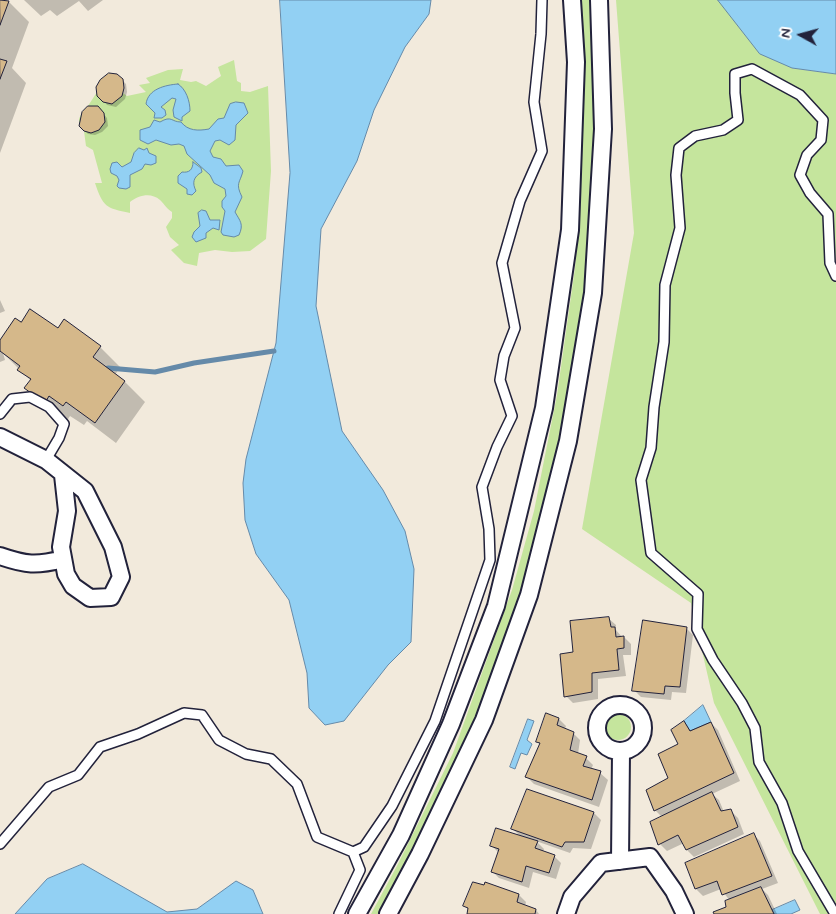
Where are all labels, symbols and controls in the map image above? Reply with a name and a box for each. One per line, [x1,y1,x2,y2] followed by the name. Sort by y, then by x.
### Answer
[776,10,826,60] north arrow
[777,27,796,39] text: N

